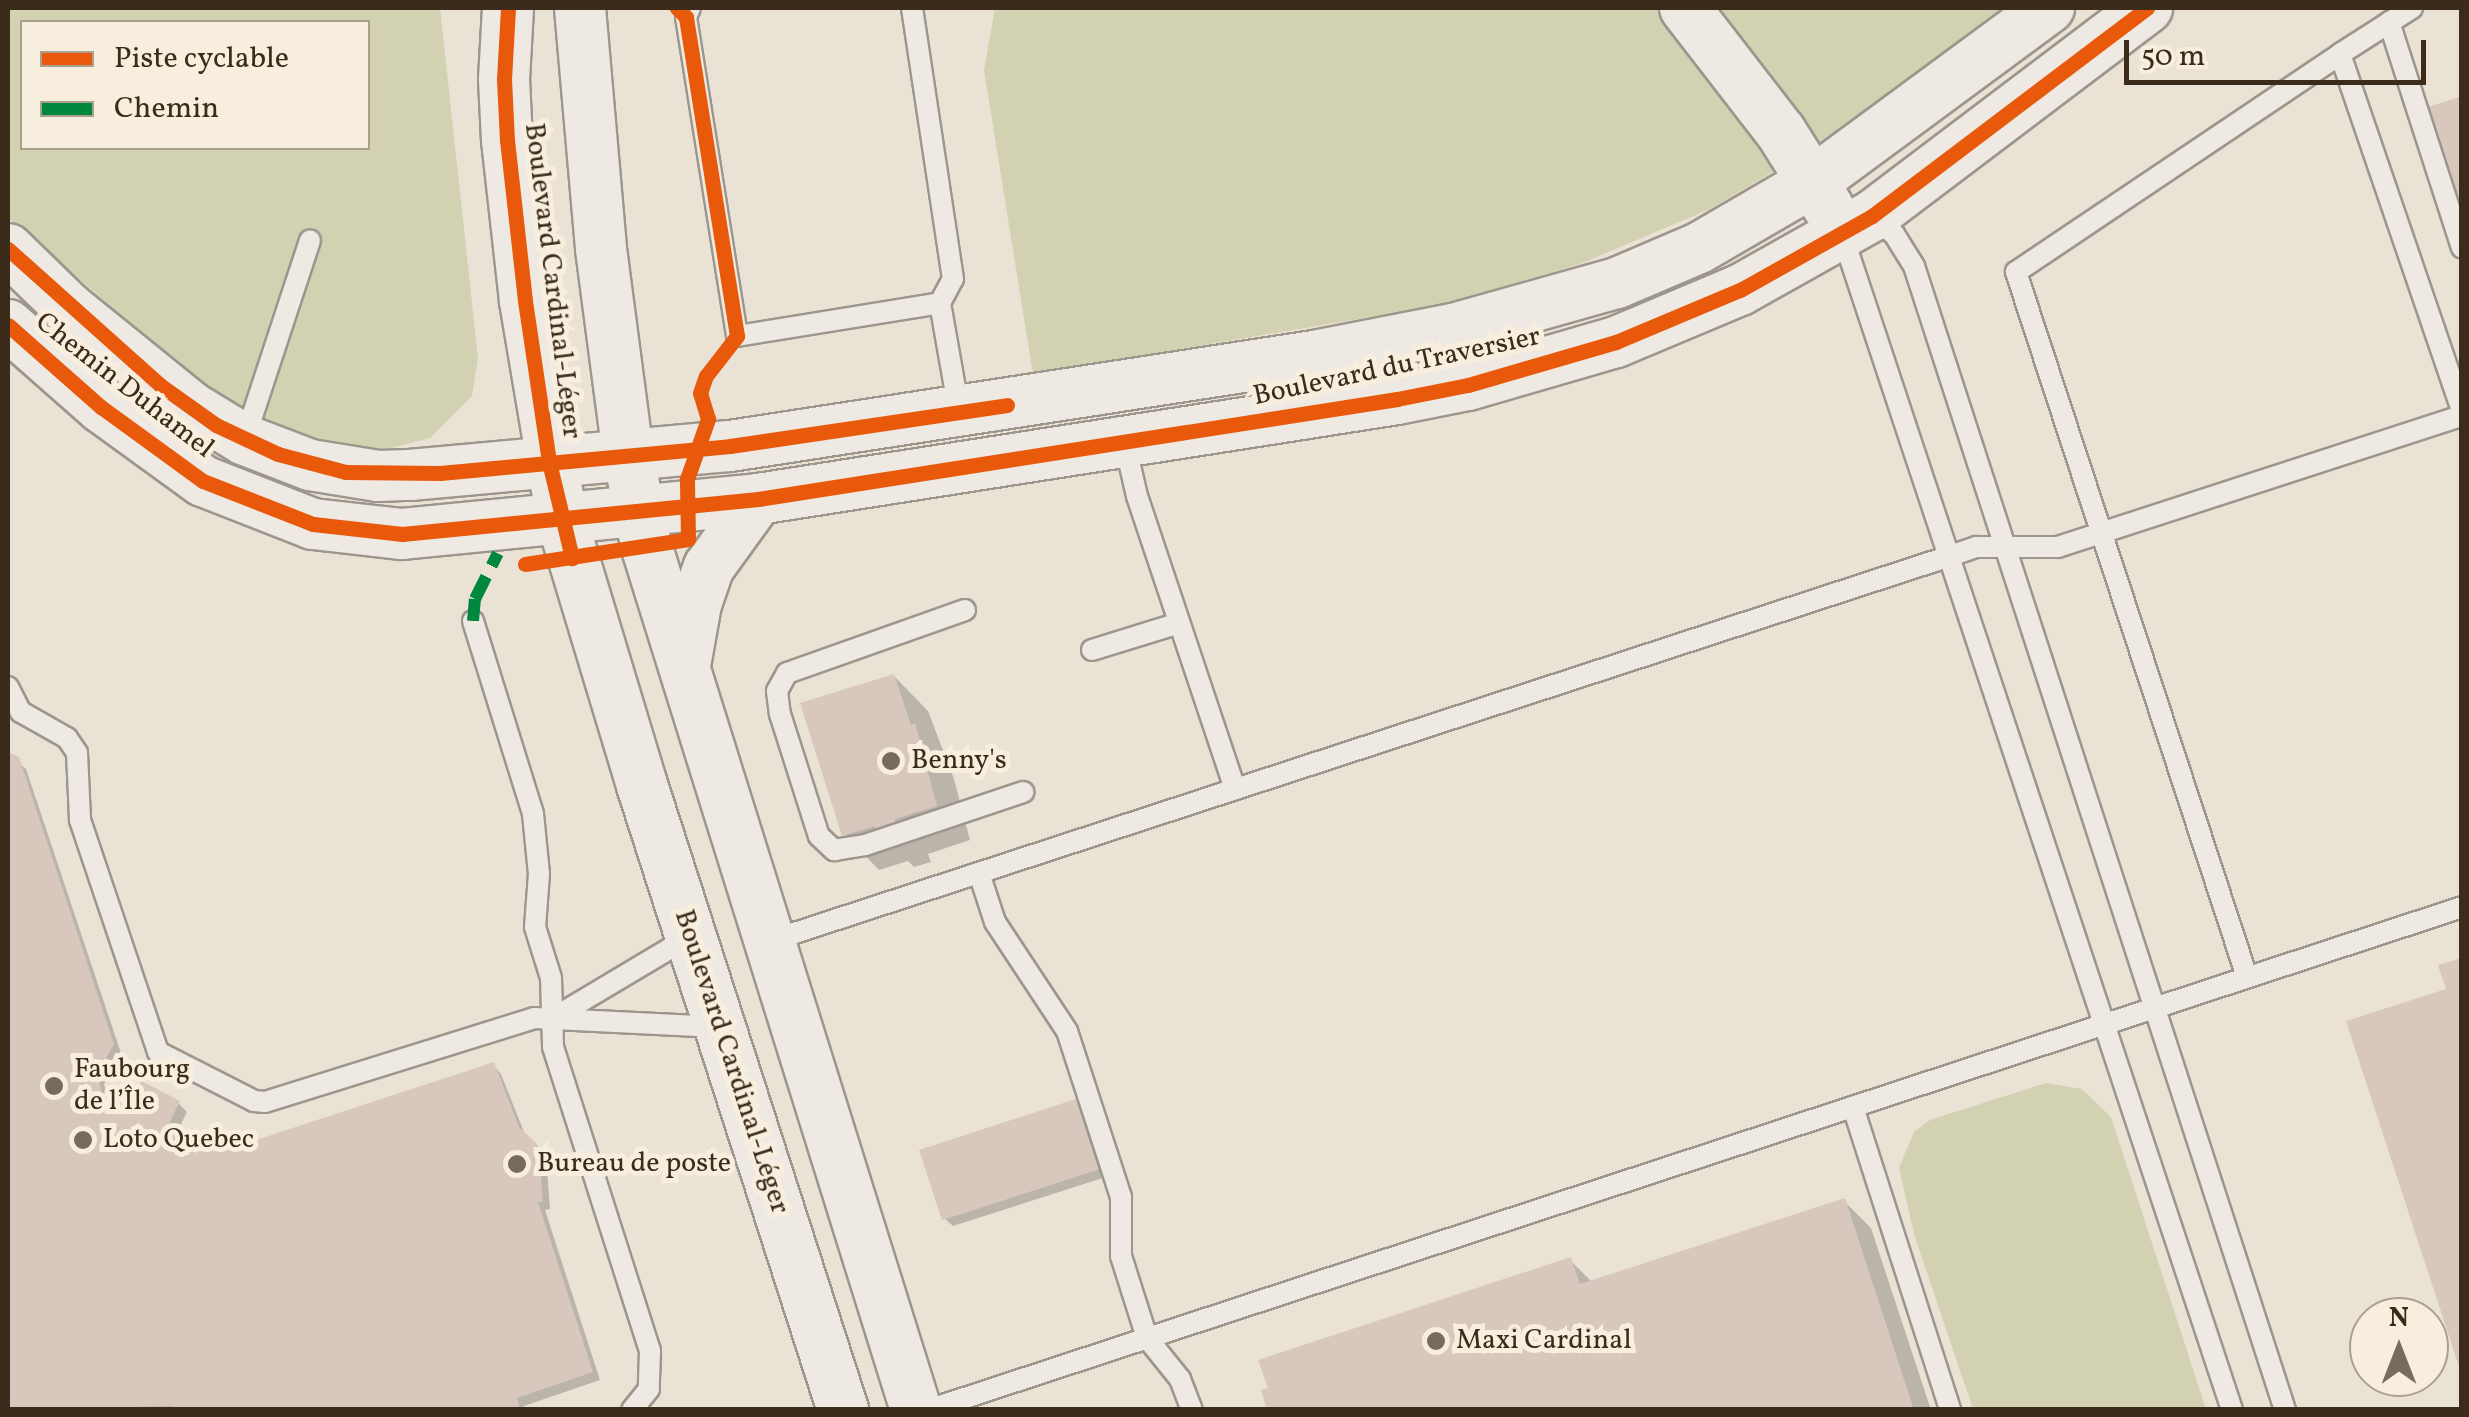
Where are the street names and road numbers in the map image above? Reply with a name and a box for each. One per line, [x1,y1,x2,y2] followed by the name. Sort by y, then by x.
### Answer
[516,121,588,441] street label: Boulevard Cardinal-Léger
[28,306,220,466] street label: Chemin Duhamel
[1250,320,1544,414] street label: Boulevard du Traversier
[666,906,796,1218] street label: Boulevard Cardinal-Léger

